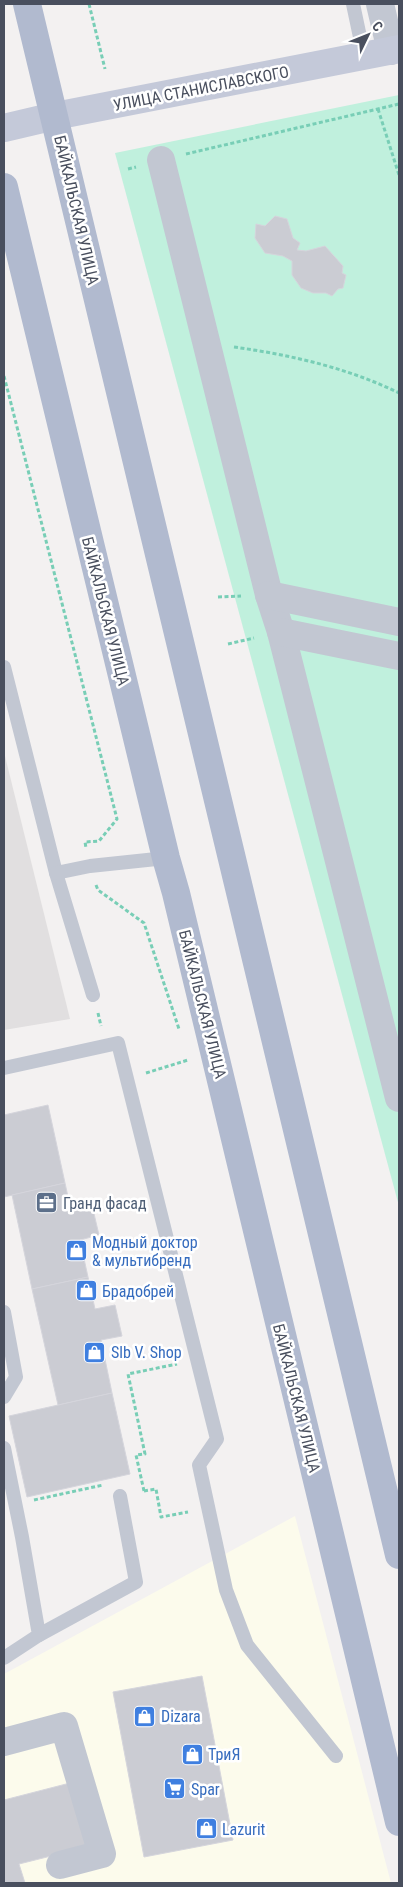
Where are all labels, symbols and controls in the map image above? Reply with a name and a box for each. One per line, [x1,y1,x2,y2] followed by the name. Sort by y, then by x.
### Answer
[343,10,393,60] north arrow
[369,18,386,35] text: С
[112,62,290,115] street label: УЛИЦА СТАНИСЛАВСКОГО
[50,134,103,287] street label: БАЙКАЛЬСКАЯ УЛИЦА
[78,535,133,687] street label: БАЙКАЛЬСКАЯ УЛИЦА
[175,928,230,1080] street label: БАЙКАЛЬСКАЯ УЛИЦА
[35,1191,59,1215] office icon: Гранд фасад
[63,1194,147,1213] place label: Гранд фасад
[92,1233,198,1270] place label: Модный доктор & мультибренд
[64,1239,88,1263] shop icon: Модный доктор & мультибренд
[74,1279,98,1303] shop icon: Брадобрей
[102,1282,174,1301] place label: Брадобрей
[269,1322,324,1474] street label: БАЙКАЛЬСКАЯ УЛИЦА
[83,1340,107,1364] shop icon: Slb V. Shop
[111,1343,182,1362] place label: Slb V. Shop
[133,1704,157,1728] shop icon: Dizara
[161,1707,201,1726] place label: Dizara
[180,1742,204,1766] shop icon: ТриЯ
[208,1745,241,1764] place label: ТриЯ
[163,1777,187,1801] supermarket icon: Spar
[191,1780,220,1799] place label: Spar
[194,1817,218,1841] shop icon: Lazurit
[222,1820,266,1839] place label: Lazurit

